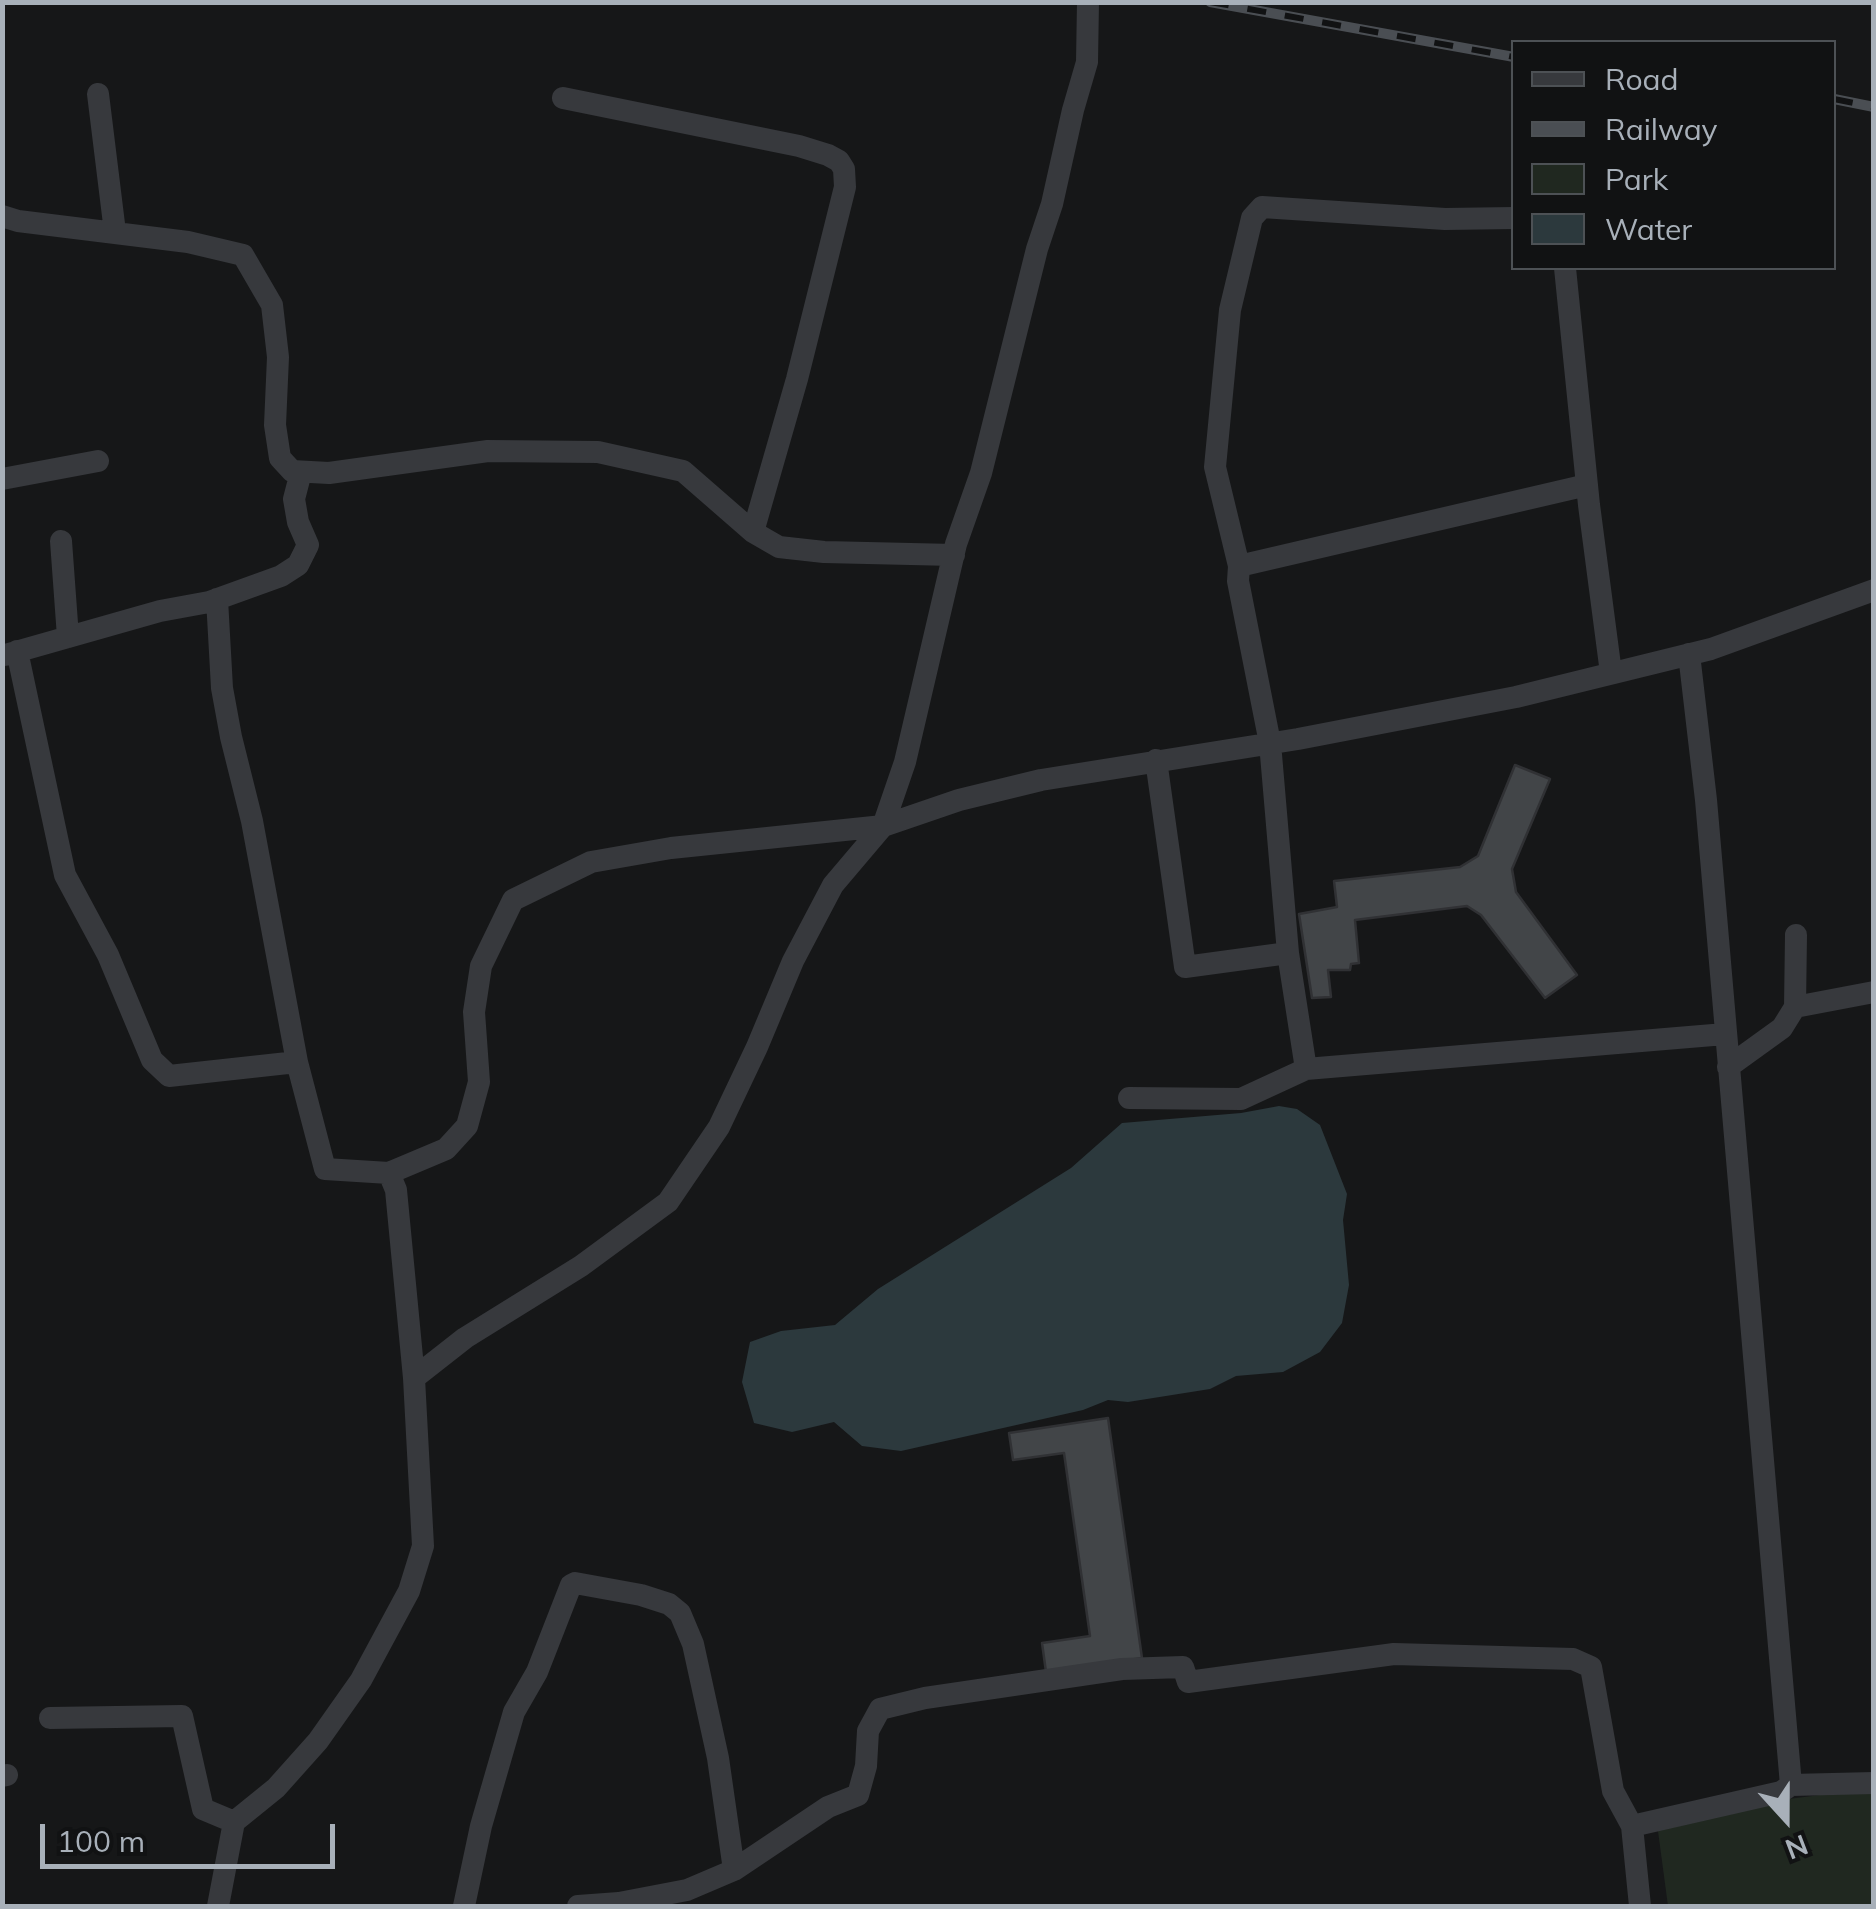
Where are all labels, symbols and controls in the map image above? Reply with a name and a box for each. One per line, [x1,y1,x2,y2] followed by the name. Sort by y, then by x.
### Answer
[1511,40,1836,270] legend
[1605,60,1679,98] text: Road
[1605,110,1718,148] text: Railway
[1605,160,1668,198] text: Park
[1605,210,1692,248] text: Water
[1736,1769,1836,1869] north arrow
[45,1804,340,1866] scale bar
[57,1822,145,1860] text: 100 m
[1781,1827,1813,1868] text: N

